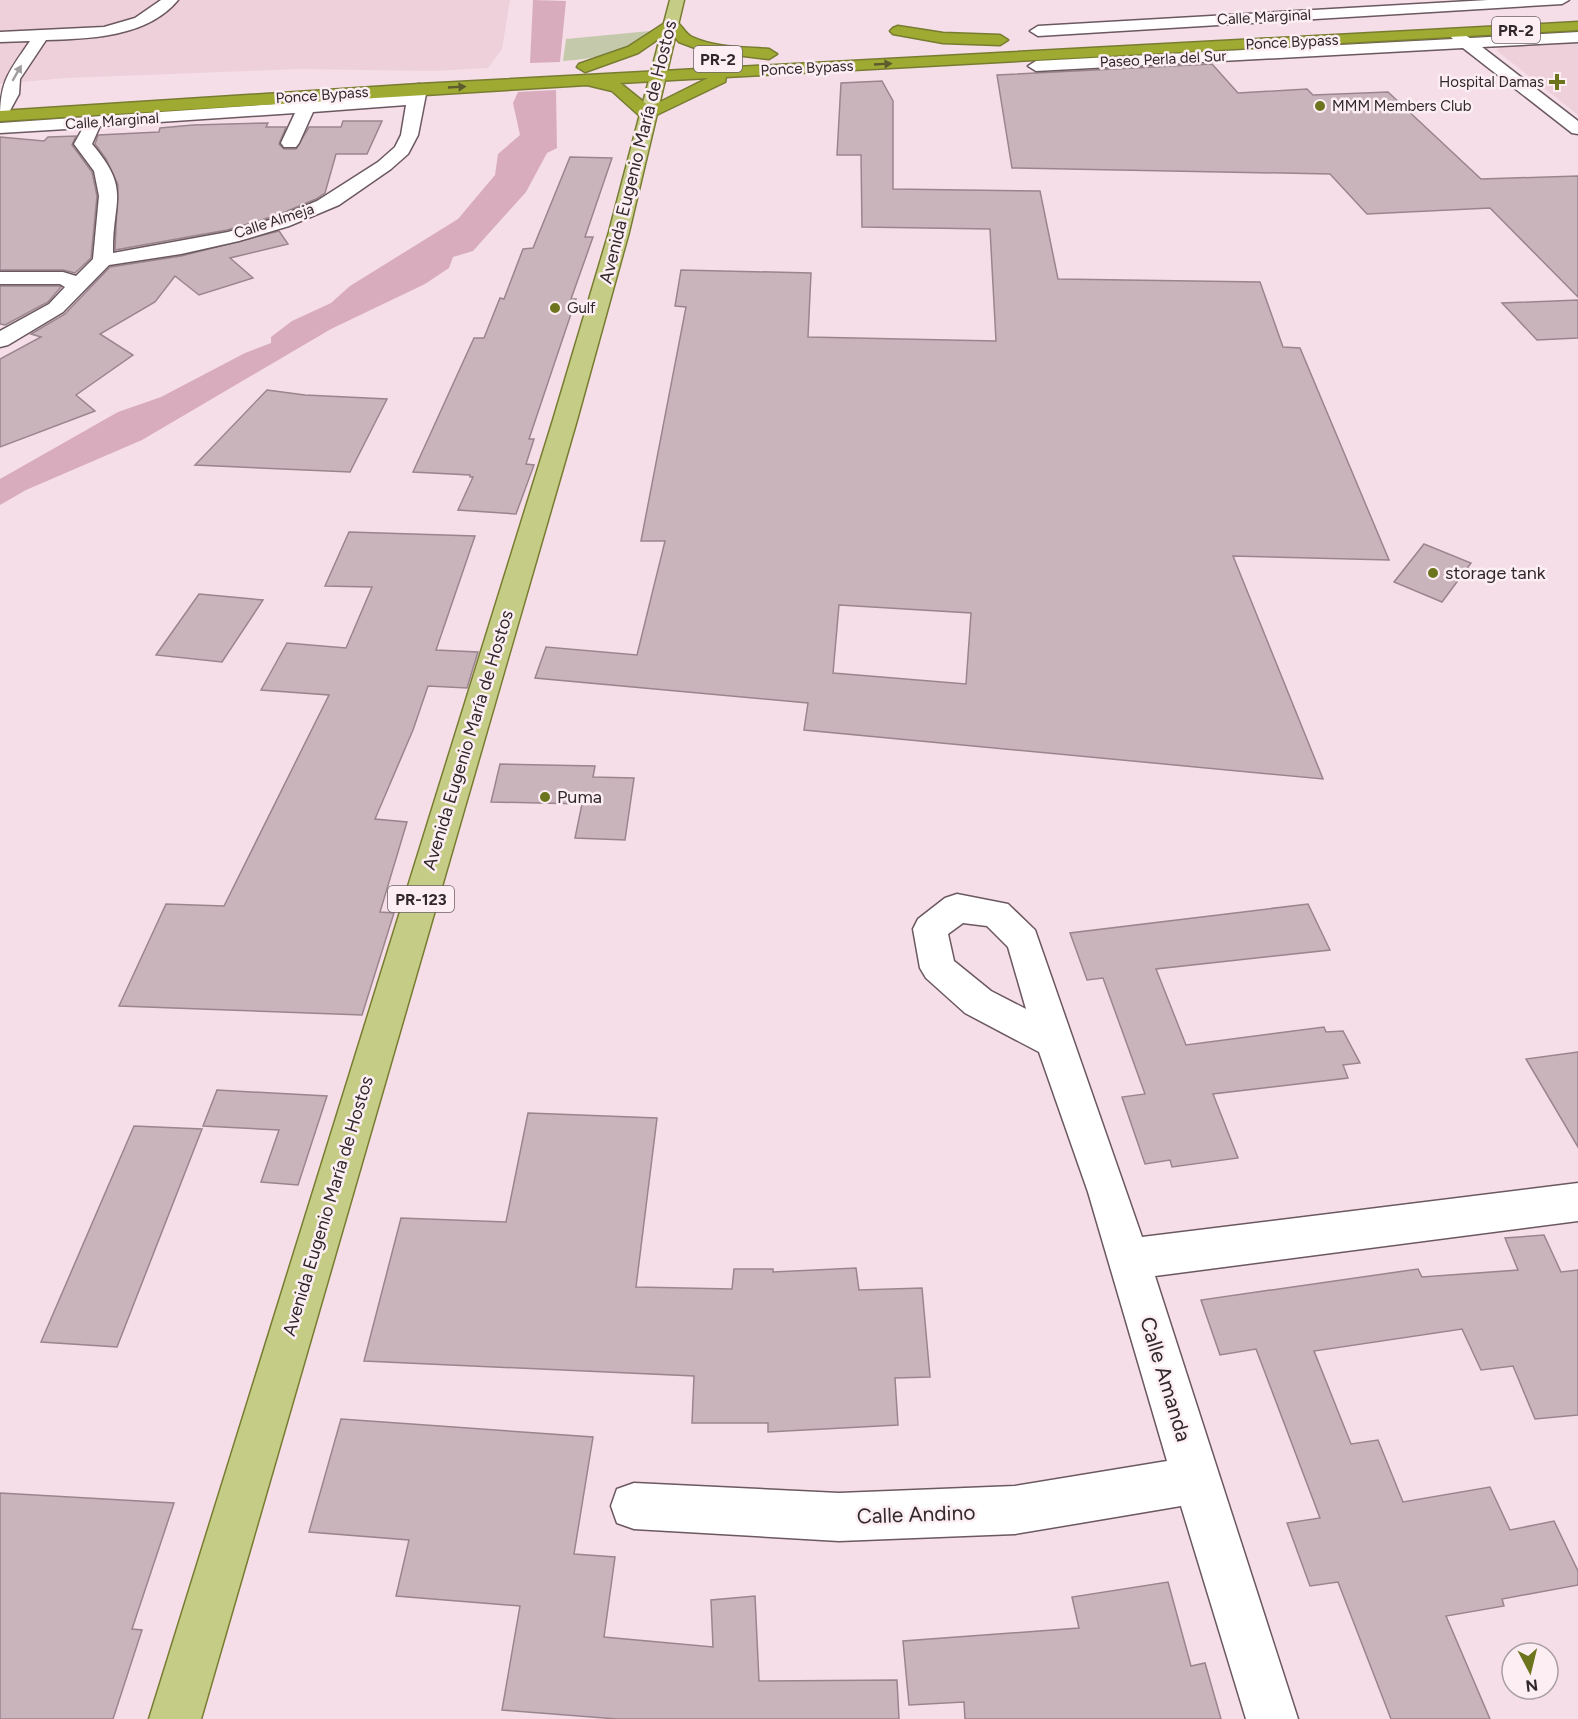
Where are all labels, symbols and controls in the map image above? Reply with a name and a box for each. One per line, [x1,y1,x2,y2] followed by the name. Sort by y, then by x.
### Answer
[1217,6,1311,28] street label: Calle Marginal
[1492,17,1540,43] road number: PR-2
[595,18,681,286] street label: Avenida Eugenio María de Hostos
[1245,31,1339,53] street label: Ponce Bypass
[694,46,742,72] road number: PR-2
[1099,47,1227,71] street label: Paseo Perla del Sur
[760,57,854,79] street label: Ponce Bypass
[874,60,893,69] one-way arrow
[12,64,22,81] one-way arrow
[1439,73,1544,91] place label: Hospital Damas
[1548,73,1566,91] marker: Hospital Damas
[447,82,466,91] one-way arrow
[275,83,369,107] street label: Ponce Bypass
[1332,97,1472,115] place label: MMM Members Club
[1313,99,1327,113] marker: MMM Members Club
[64,109,160,133] street label: Calle Marginal
[232,200,316,242] street label: Calle Almeja
[567,299,596,317] place label: Gulf
[548,301,562,315] marker: Gulf
[1445,562,1546,584] place label: storage tank
[1426,566,1440,580] marker: storage tank
[418,607,518,873] street label: Avenida Eugenio María de Hostos
[557,786,602,808] place label: Puma
[538,790,552,804] marker: Puma
[388,886,454,912] road number: PR-123
[278,1073,378,1339] street label: Avenida Eugenio María de Hostos
[1135,1314,1197,1444] street label: Calle Amanda
[856,1499,976,1529] street label: Calle Andino
[1500,1641,1560,1701] north arrow
[1524,1675,1539,1696] text: N

